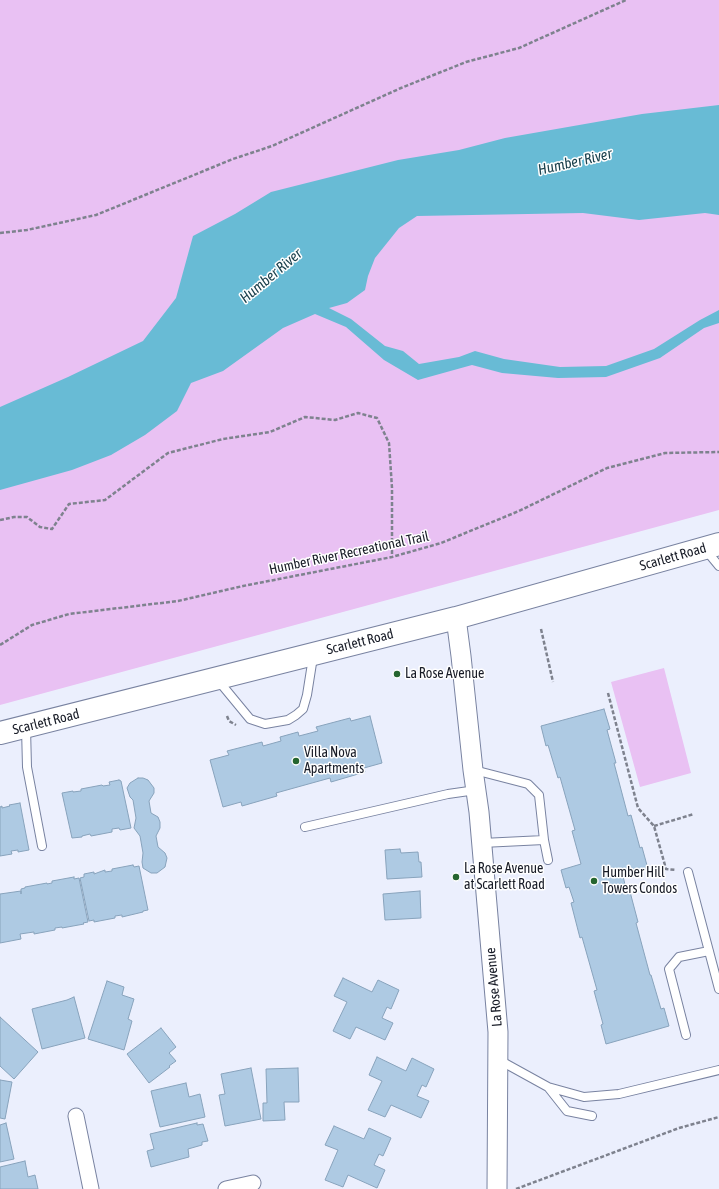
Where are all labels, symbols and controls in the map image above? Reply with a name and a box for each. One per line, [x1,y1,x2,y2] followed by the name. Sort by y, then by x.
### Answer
[536,145,614,179] water label: Humber River
[236,245,306,307] water label: Humber River
[267,528,431,578] street label: Humber River Recreational Trail
[638,540,708,574] street label: Scarlett Road
[325,626,395,658] street label: Scarlett Road
[405,666,484,682] place label: La Rose Avenue
[392,669,402,679] marker: La Rose Avenue
[11,706,81,738] street label: Scarlett Road
[304,745,364,778] place label: Villa Nova Apartments
[291,756,301,766] marker: Villa Nova Apartments
[464,861,545,894] place label: La Rose Avenue at Scarlett Road
[602,865,677,898] place label: Humber Hill Towers Condos
[451,872,461,882] marker: La Rose Avenue at Scarlett Road
[589,876,599,886] marker: Humber Hill Towers Condos
[482,947,506,1027] street label: La Rose Avenue

